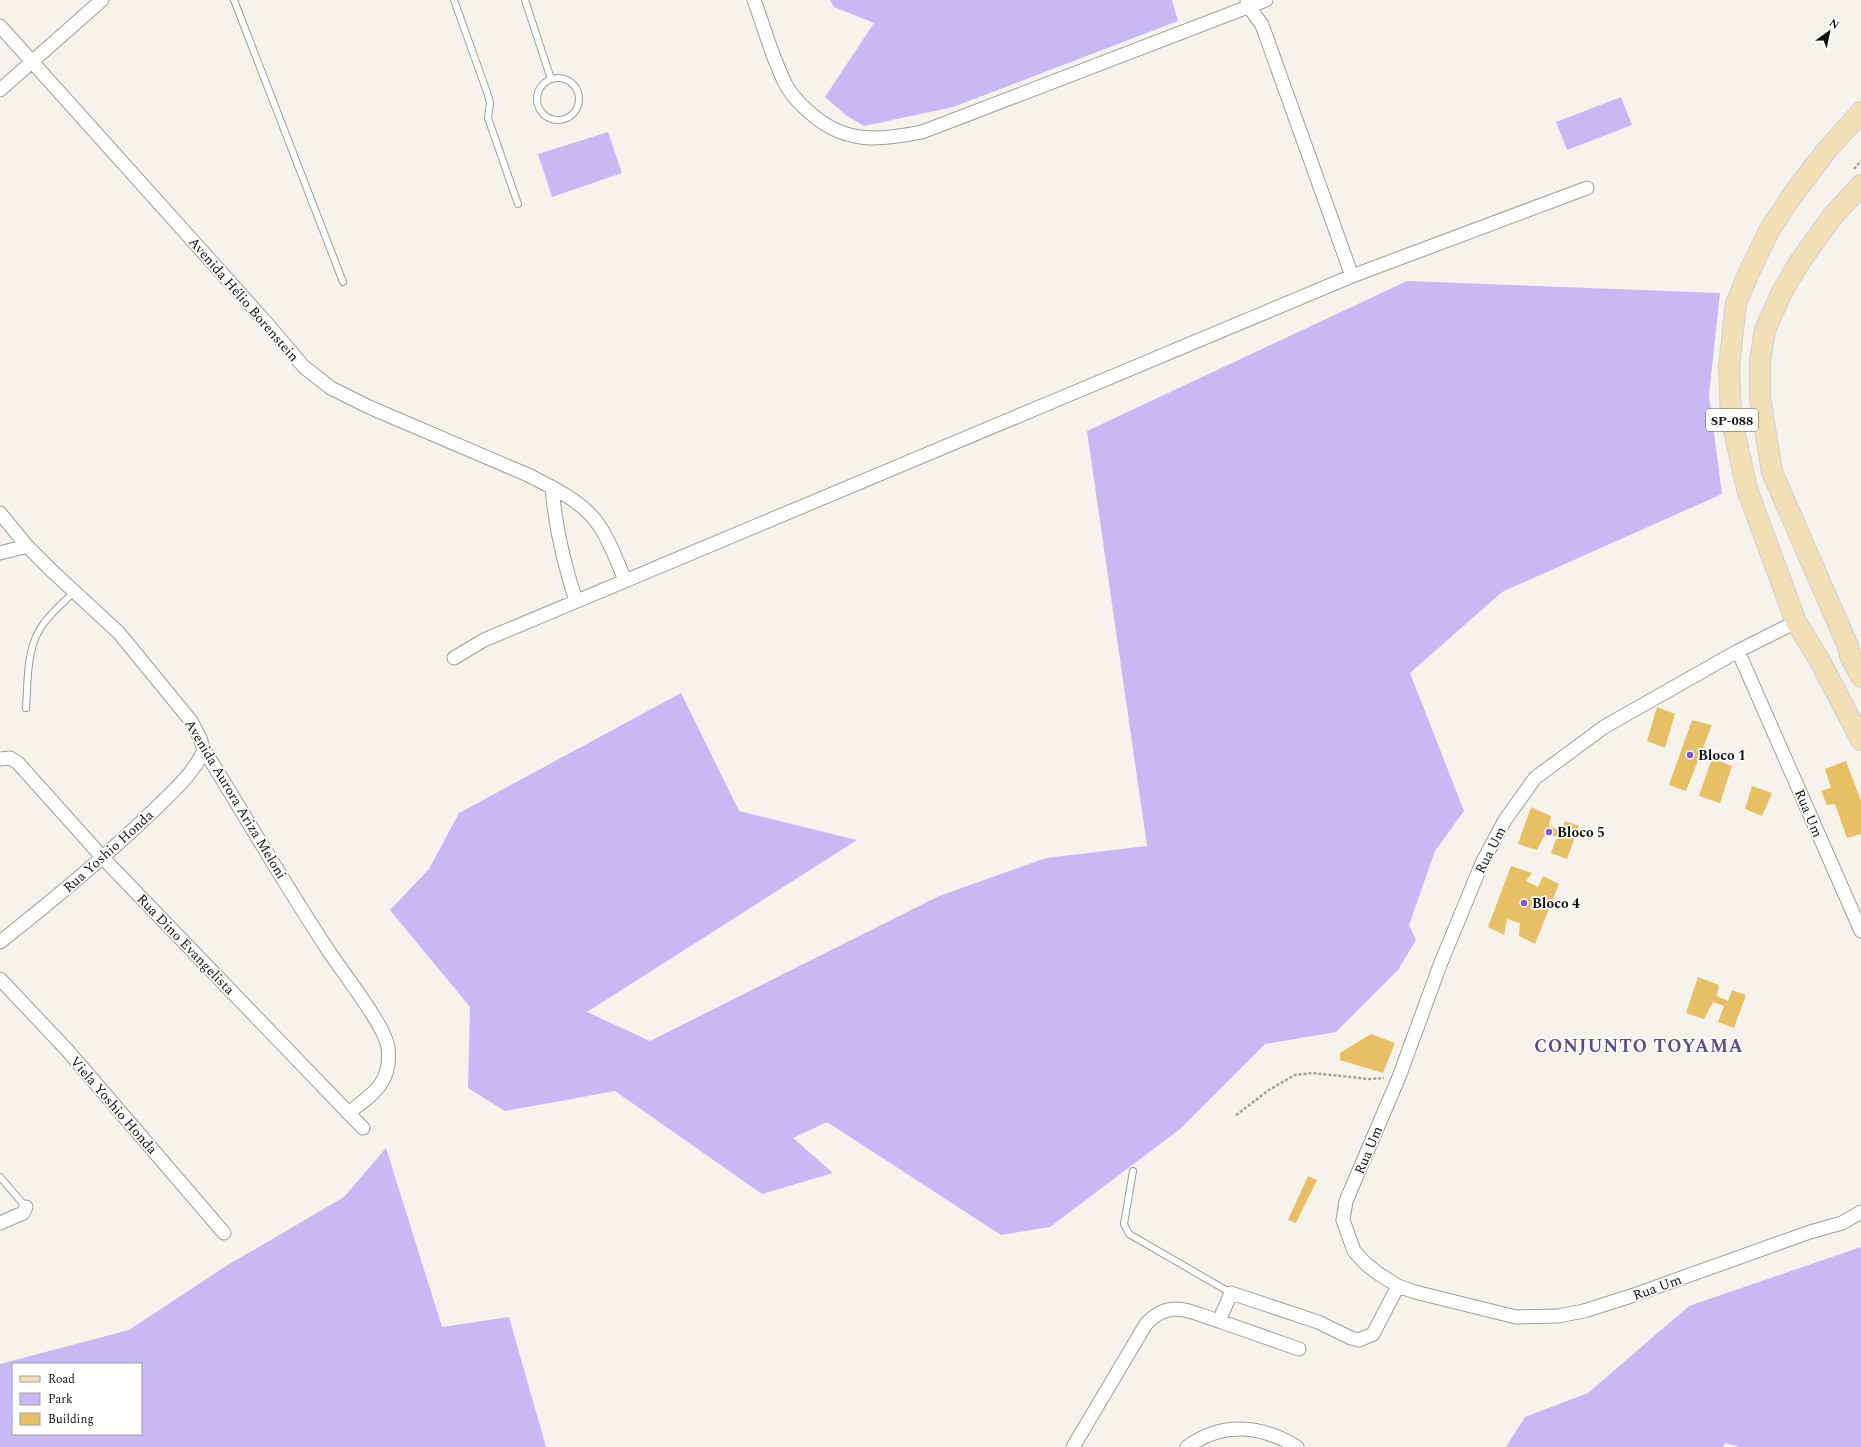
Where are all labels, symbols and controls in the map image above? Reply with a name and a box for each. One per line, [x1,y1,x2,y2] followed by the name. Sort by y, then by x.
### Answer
[1809,12,1849,52] north arrow
[1826,14,1843,34] text: N
[183,232,304,366] street label: Avenida Hélio Borenstein
[1706,409,1758,431] road number: SP-088
[179,715,292,883] street label: Avenida Aurora Ariza Meloni
[1698,745,1746,766] place label: Bloco 1
[1685,750,1695,760] marker: Bloco 1
[1789,786,1828,841] street label: Rua Um
[58,805,158,898] street label: Rua Yoshio Honda
[1557,822,1605,843] place label: Bloco 5
[1470,823,1511,878] street label: Rua Um
[1544,827,1554,837] marker: Bloco 5
[132,889,240,1000] street label: Rua Dino Evangelista
[1532,893,1580,914] place label: Bloco 4
[1519,898,1529,908] marker: Bloco 4
[1534,1033,1744,1060] district label: CONJUNTO TOYAMA
[65,1052,162,1159] street label: Viela Yoshio Honda
[1349,1123,1388,1178] street label: Rua Um
[1630,1269,1685,1306] street label: Rua Um
[12,1363,142,1435] legend
[48,1370,75,1389] text: Road
[48,1390,73,1409] text: Park
[48,1410,94,1429] text: Building

